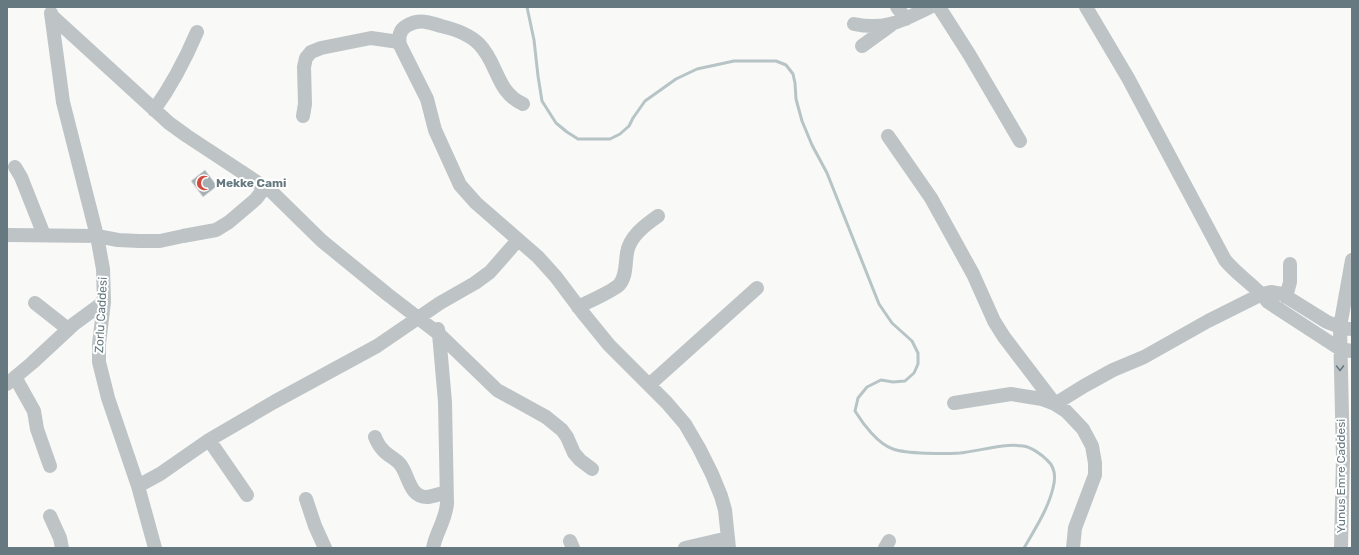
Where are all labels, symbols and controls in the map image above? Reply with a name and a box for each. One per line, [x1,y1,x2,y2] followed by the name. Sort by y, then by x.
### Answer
[195,174,213,192] mosque icon: Mekke Cami
[216,176,286,190] place label: Mekke Cami
[92,277,110,353] street label: Zorlu Caddesi
[1336,365,1345,371] one-way arrow
[1334,419,1348,533] street label: Yunus Emre Caddesi

